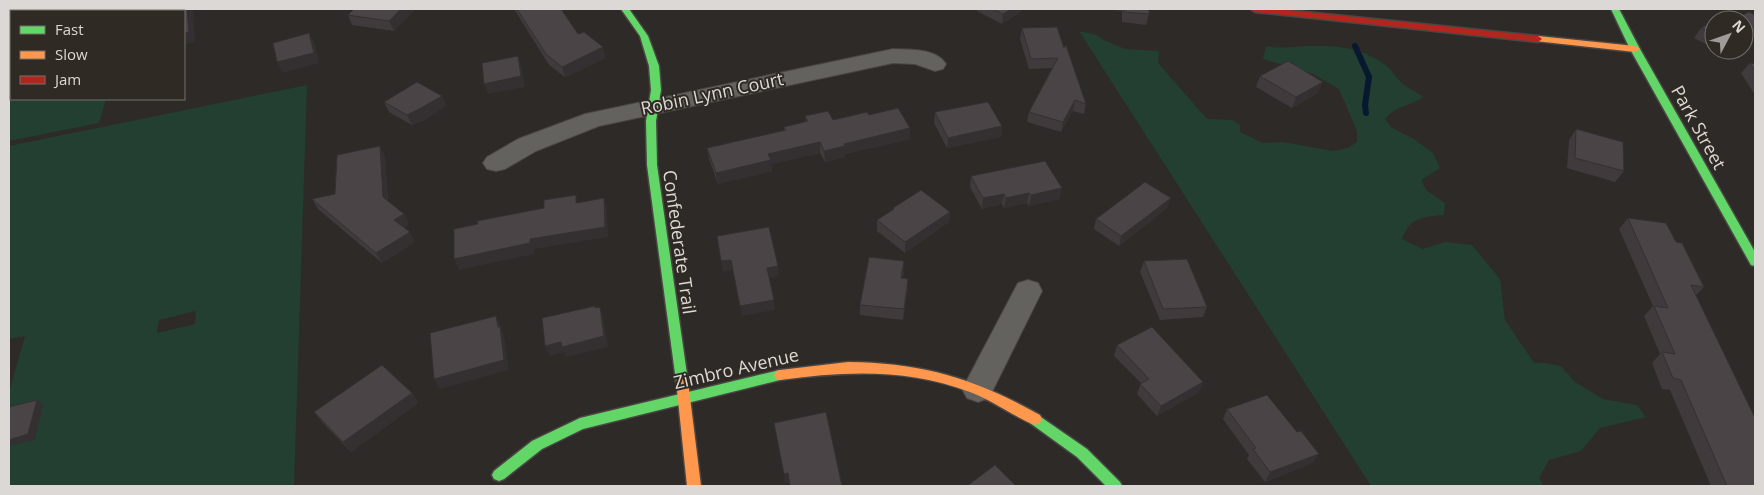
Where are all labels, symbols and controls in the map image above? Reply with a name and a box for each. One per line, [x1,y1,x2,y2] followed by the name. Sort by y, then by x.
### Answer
[10,10,185,100] legend
[1704,10,1754,60] north arrow
[1728,16,1750,37] text: N
[55,19,84,39] text: Fast
[55,44,88,64] text: Slow
[638,66,786,120] street label: Robin Lynn Court
[53,69,81,89] text: Jam
[1666,81,1732,173] street label: Park Street
[658,168,702,316] street label: Confederate Trail
[671,342,801,394] street label: Zimbro Avenue

